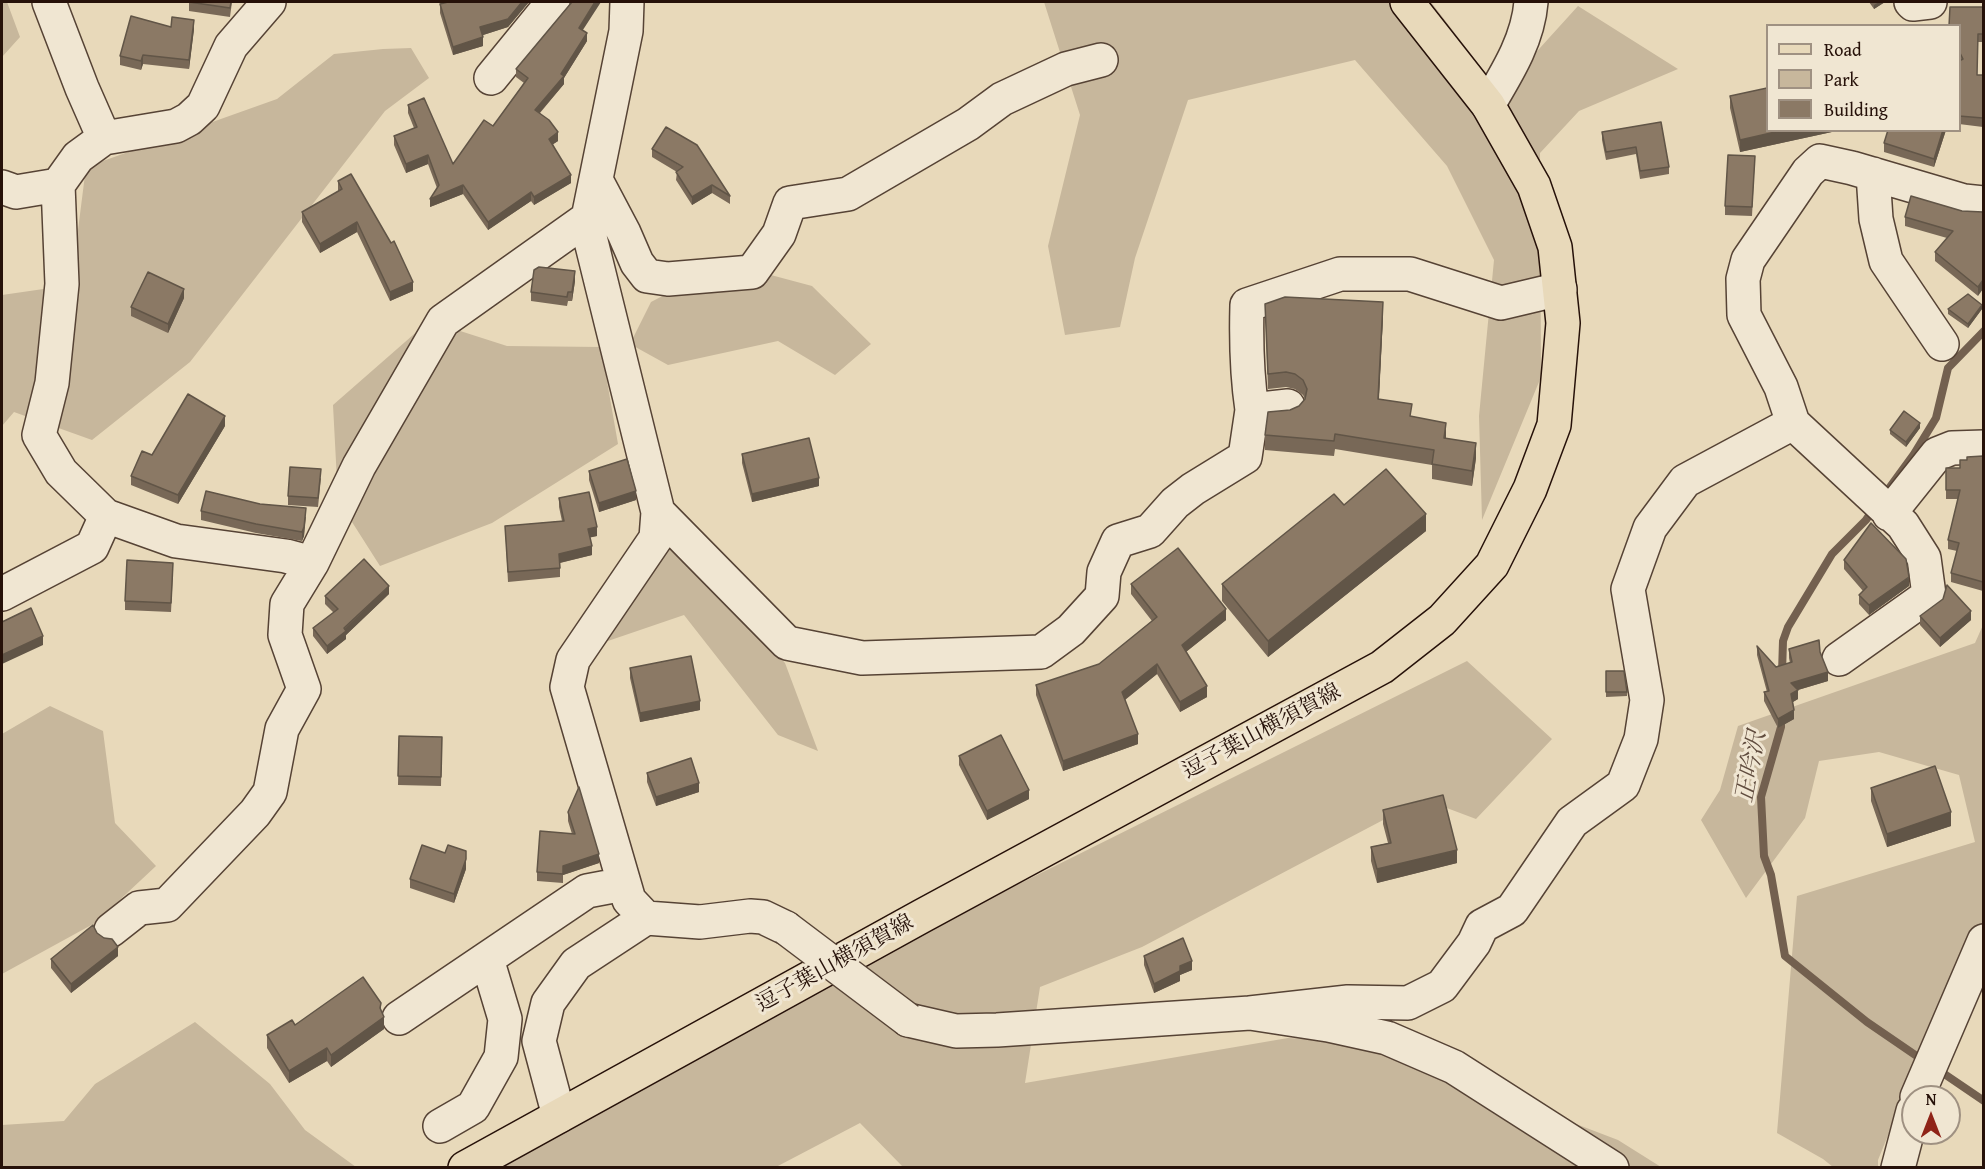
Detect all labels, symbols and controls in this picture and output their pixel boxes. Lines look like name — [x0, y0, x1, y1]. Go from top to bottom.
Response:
legend — [1766, 24, 1961, 132]
text: Road — [1824, 36, 1862, 63]
text: Park — [1824, 66, 1859, 93]
text: Building — [1824, 96, 1888, 123]
street label: 逗子葉山横須賀線 — [1178, 679, 1346, 785]
water label: 正吟沢 — [1731, 729, 1773, 805]
street label: 逗子葉山横須賀線 — [752, 910, 918, 1018]
north arrow — [1901, 1085, 1961, 1145]
text: N — [1926, 1087, 1936, 1111]

